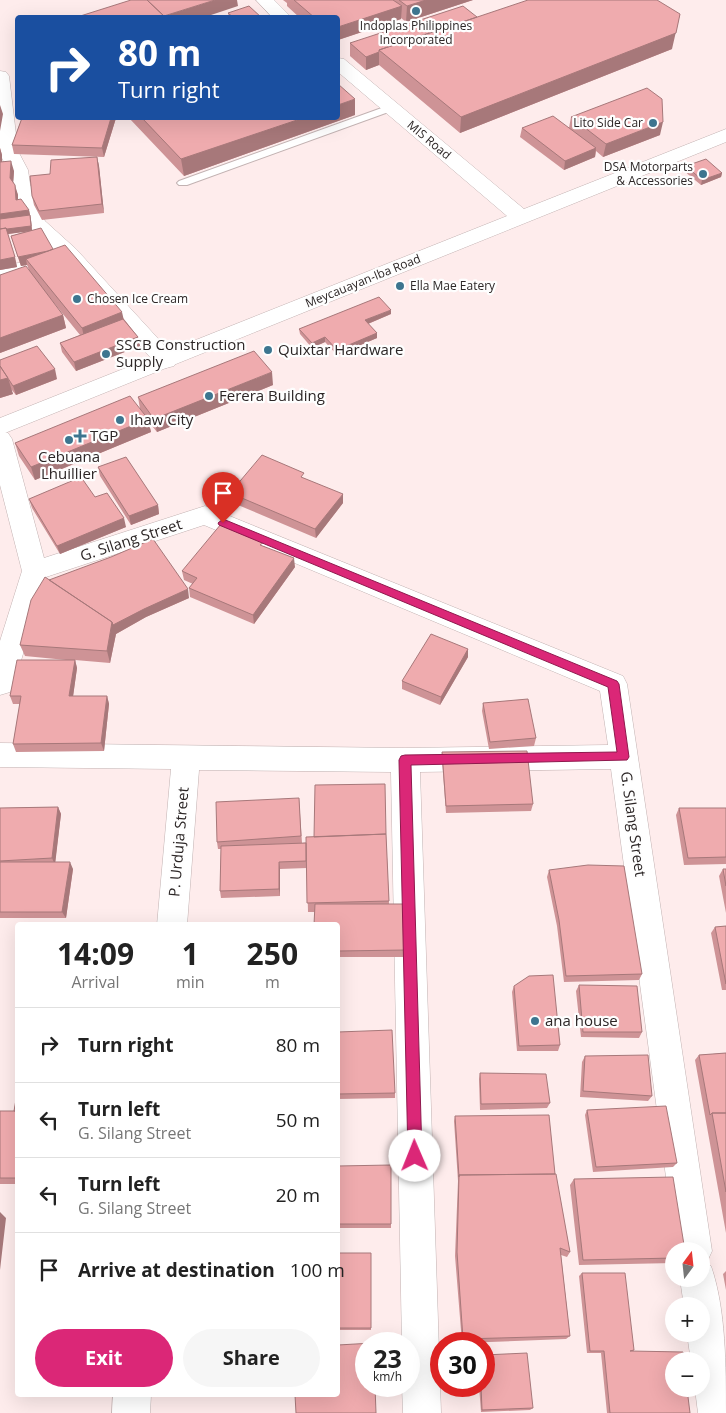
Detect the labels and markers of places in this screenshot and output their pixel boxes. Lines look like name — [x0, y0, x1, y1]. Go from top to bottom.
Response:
marker: Indoplas Philippines Incorporated — [410, 5, 422, 17]
place label: Indoplas Philippines Incorporated — [360, 17, 472, 48]
place label: Lito Side Car — [573, 114, 643, 131]
marker: Lito Side Car — [647, 117, 659, 129]
place label: DSA Motorparts & Accessories — [604, 158, 693, 189]
marker: DSA Motorparts & Accessories — [697, 168, 709, 180]
place label: Ella Mae Eatery — [410, 277, 496, 294]
marker: Ella Mae Eatery — [394, 280, 406, 292]
place label: Chosen Ice Cream — [87, 290, 188, 307]
marker: Chosen Ice Cream — [71, 293, 83, 305]
place label: SSCB Construction Supply — [116, 334, 246, 371]
place label: Quixtar Hardware — [278, 339, 403, 359]
marker: Quixtar Hardware — [262, 344, 274, 356]
marker: SSCB Construction Supply — [100, 348, 112, 360]
place label: Ferera Building — [219, 385, 325, 405]
marker: Ferera Building — [203, 390, 215, 402]
place label: Ihaw City — [130, 409, 194, 429]
marker: Ihaw City — [114, 414, 126, 426]
place label: TGP — [90, 425, 118, 445]
marker: TGP — [74, 430, 86, 442]
marker: Cebuana Lhuillier — [63, 434, 75, 446]
place label: Cebuana Lhuillier — [38, 446, 100, 483]
pin — [202, 472, 244, 523]
place label: ana house — [545, 1010, 618, 1030]
marker: ana house — [529, 1015, 541, 1027]

